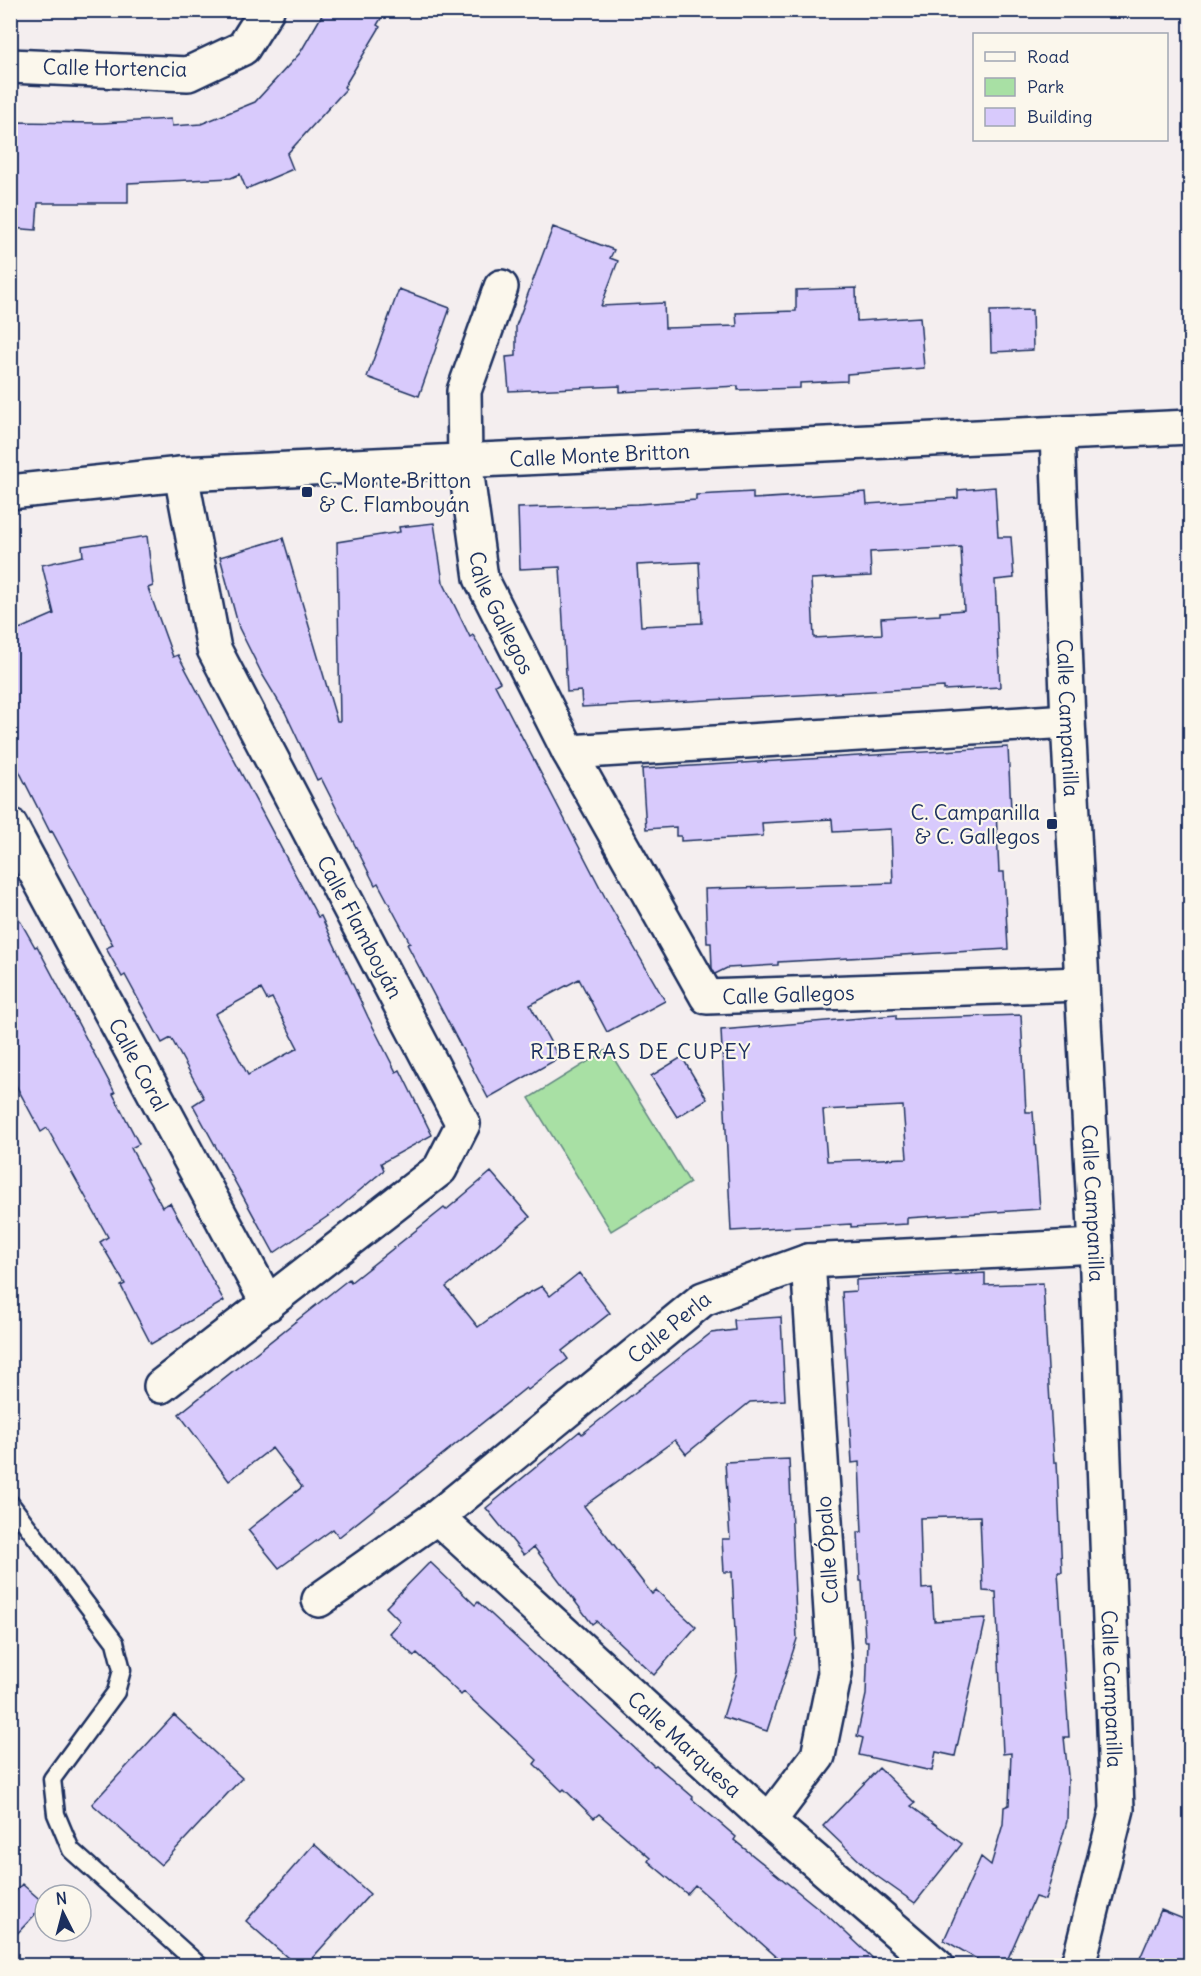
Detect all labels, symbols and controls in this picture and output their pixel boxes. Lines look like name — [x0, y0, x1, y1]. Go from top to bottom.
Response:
legend — [973, 33, 1168, 141]
text: Road — [1027, 45, 1070, 68]
street label: Calle Hortencia — [43, 53, 187, 83]
text: Park — [1027, 75, 1064, 98]
text: Building — [1027, 105, 1092, 128]
street label: Calle Monte Britton — [509, 437, 690, 472]
place label: C. Monte Britton & C. Flamboyán — [319, 467, 471, 518]
marker: C. Monte Britton & C. Flamboyán — [300, 485, 314, 499]
street label: Calle Gallegos — [464, 550, 541, 678]
street label: Calle Campanilla — [1051, 638, 1086, 797]
place label: C. Campanilla & C. Gallegos — [911, 799, 1040, 850]
marker: C. Campanilla & C. Gallegos — [1045, 817, 1059, 831]
street label: Calle Flamboyán — [311, 851, 409, 1003]
street label: Calle Gallegos — [722, 978, 855, 1010]
street label: Calle Coral — [103, 1013, 175, 1116]
district label: RIBERAS DE CUPEY — [530, 1037, 752, 1065]
street label: Calle Campanilla — [1076, 1124, 1111, 1282]
street label: Calle Perla — [622, 1285, 716, 1369]
street label: Calle Ópalo — [810, 1495, 844, 1605]
street label: Calle Campanilla — [1096, 1609, 1129, 1768]
street label: Calle Marquesa — [622, 1685, 748, 1803]
north arrow — [33, 1883, 93, 1943]
text: N — [55, 1888, 68, 1909]

